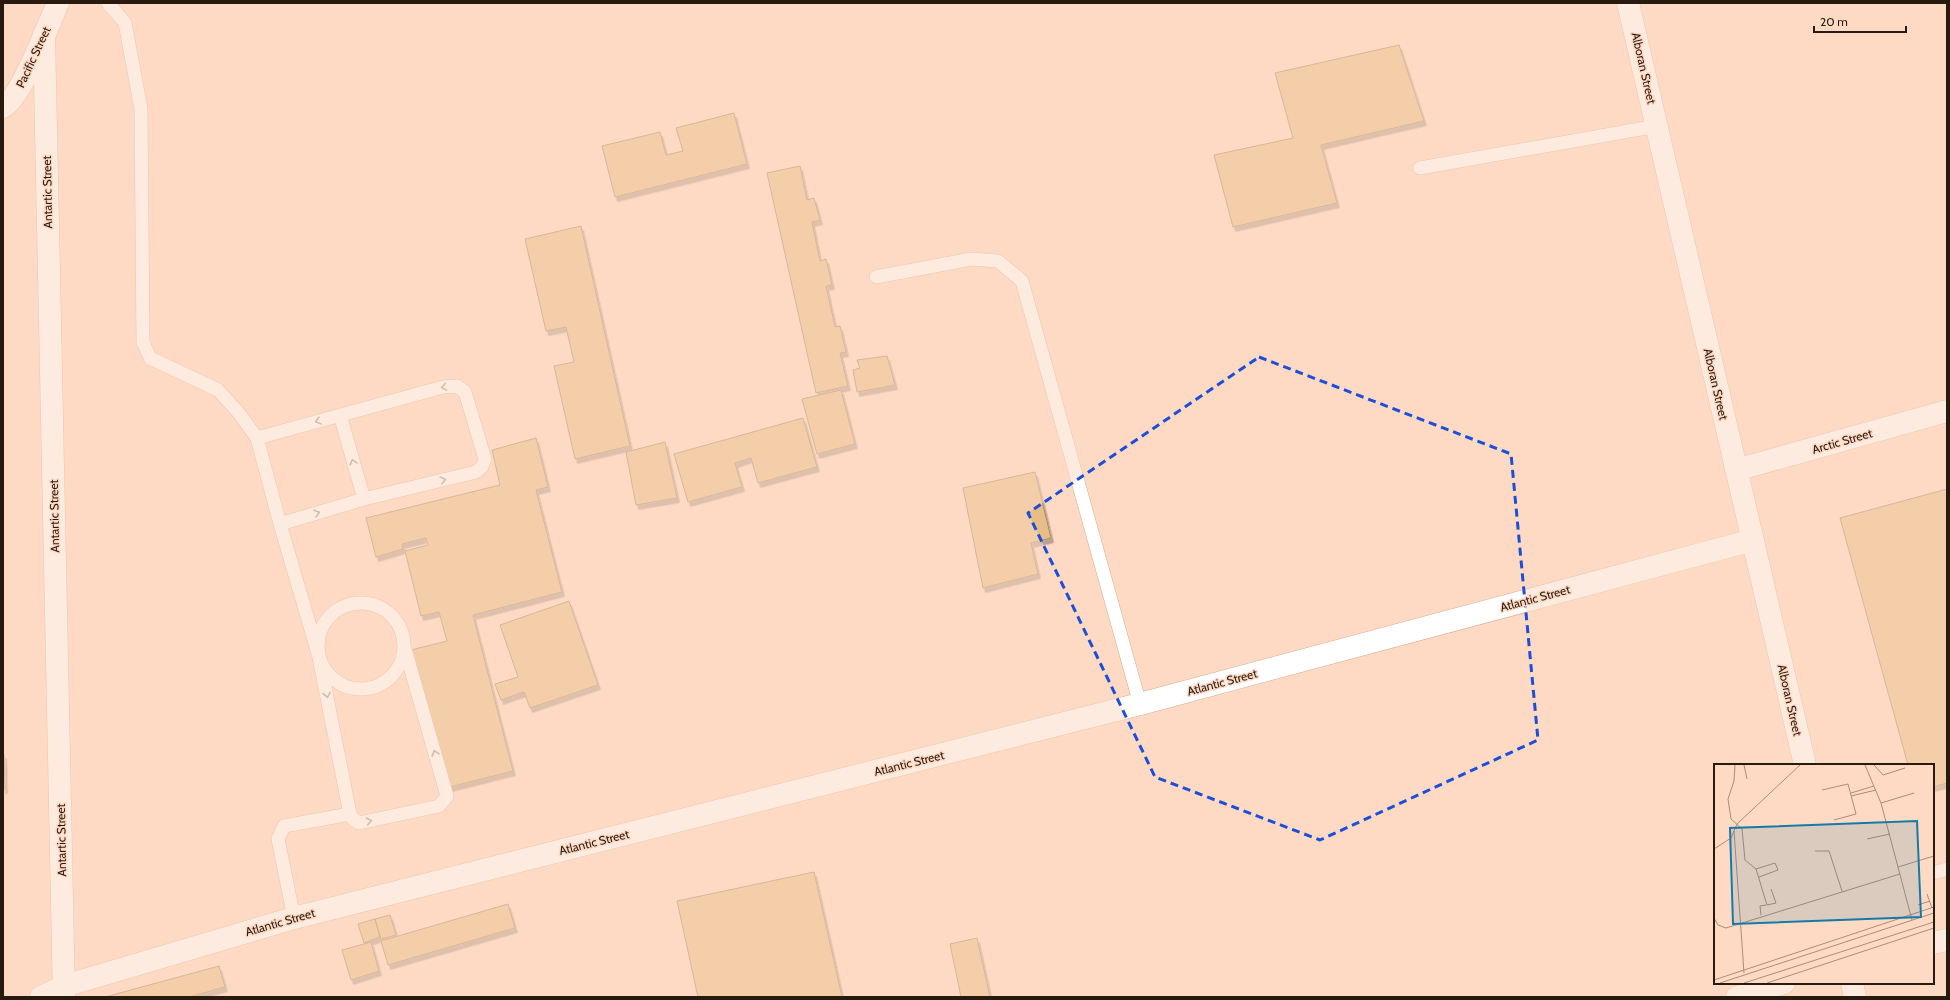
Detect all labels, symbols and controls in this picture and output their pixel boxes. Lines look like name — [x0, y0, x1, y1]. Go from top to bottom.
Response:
scale bar — [1814, 8, 1906, 34]
text: 20 m — [1820, 14, 1848, 29]
street label: Pacific Street — [12, 24, 54, 90]
street label: Alboran Street — [1628, 31, 1660, 105]
street label: Antartic Street — [39, 155, 55, 229]
street label: Alboran Street — [1700, 347, 1732, 421]
one-way arrow — [441, 382, 447, 391]
one-way arrow — [315, 416, 322, 425]
street label: Arctic Street — [1810, 425, 1874, 457]
one-way arrow — [349, 459, 358, 466]
one-way arrow — [439, 476, 446, 485]
street label: Antartic Street — [46, 479, 62, 553]
one-way arrow — [313, 509, 320, 518]
street label: Atlantic Street — [1498, 581, 1572, 615]
street label: Alboran Street — [1774, 663, 1806, 737]
street label: Atlantic Street — [1185, 665, 1259, 699]
one-way arrow — [322, 692, 330, 698]
street label: Atlantic Street — [872, 747, 946, 779]
one-way arrow — [431, 749, 439, 756]
inset map — [1714, 764, 1934, 984]
street label: Antartic Street — [53, 803, 69, 877]
one-way arrow — [366, 817, 372, 825]
street label: Atlantic Street — [557, 826, 631, 858]
street label: Atlantic Street — [243, 905, 317, 939]

